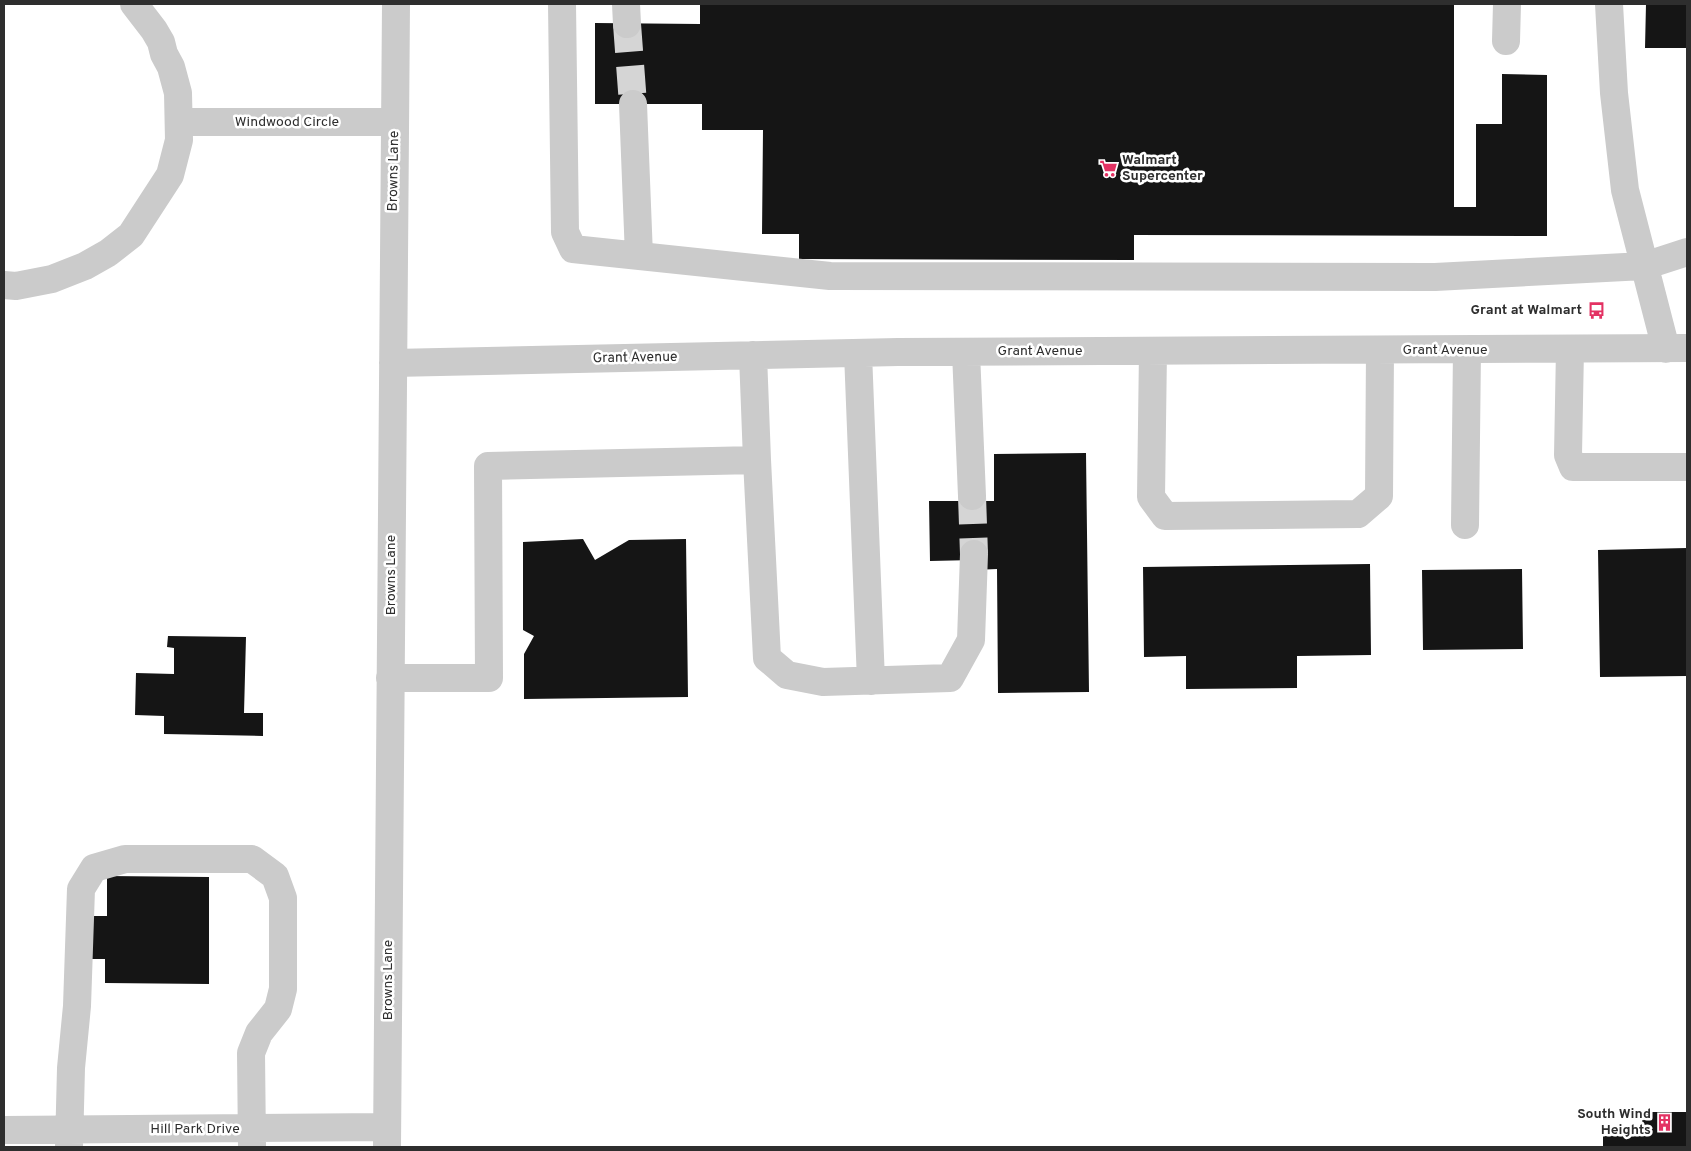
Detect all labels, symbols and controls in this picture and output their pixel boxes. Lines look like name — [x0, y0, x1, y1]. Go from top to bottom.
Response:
street label: Windwood Circle — [235, 114, 339, 131]
street label: Browns Lane — [385, 130, 403, 212]
place label: Walmart Supercenter — [1122, 152, 1203, 185]
supermarket icon: Walmart Supercenter — [1098, 158, 1118, 178]
bus stop icon: Grant at Walmart — [1586, 300, 1606, 320]
place label: Grant at Walmart — [1471, 302, 1582, 319]
street label: Grant Avenue — [1403, 342, 1487, 359]
street label: Grant Avenue — [998, 343, 1082, 360]
street label: Grant Avenue — [592, 349, 678, 367]
street label: Browns Lane — [383, 535, 400, 615]
street label: Browns Lane — [380, 940, 397, 1020]
place label: South Wind Heights — [1577, 1106, 1651, 1139]
building icon: South Wind Heights — [1655, 1112, 1675, 1132]
street label: Hill Park Drive — [150, 1121, 240, 1138]

